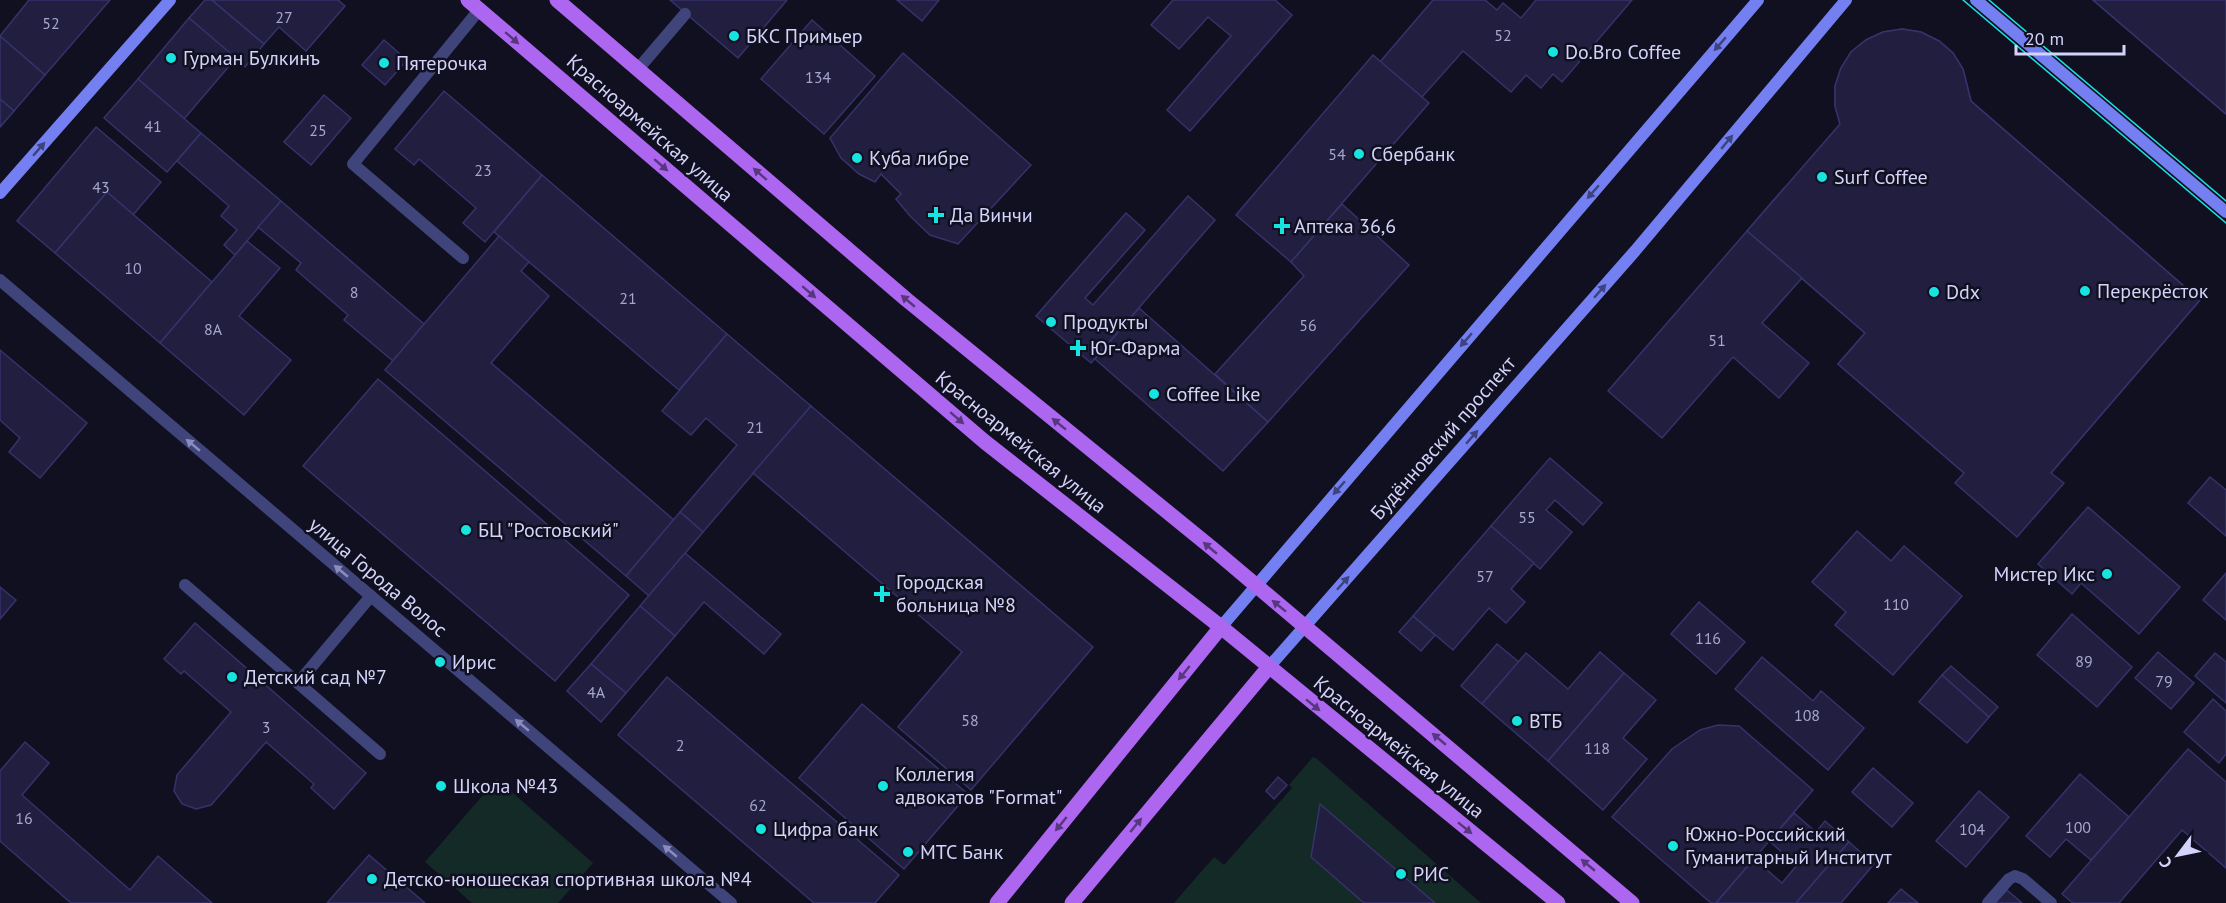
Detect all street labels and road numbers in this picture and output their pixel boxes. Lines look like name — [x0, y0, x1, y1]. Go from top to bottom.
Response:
street label: Красноармейская улица — [561, 48, 739, 208]
street label: Будённовский проспект — [1365, 351, 1521, 525]
street label: Красноармейская улица — [930, 365, 1112, 519]
street label: улица Города Волос — [303, 511, 453, 643]
street label: Красноармейская улица — [1308, 670, 1490, 824]

